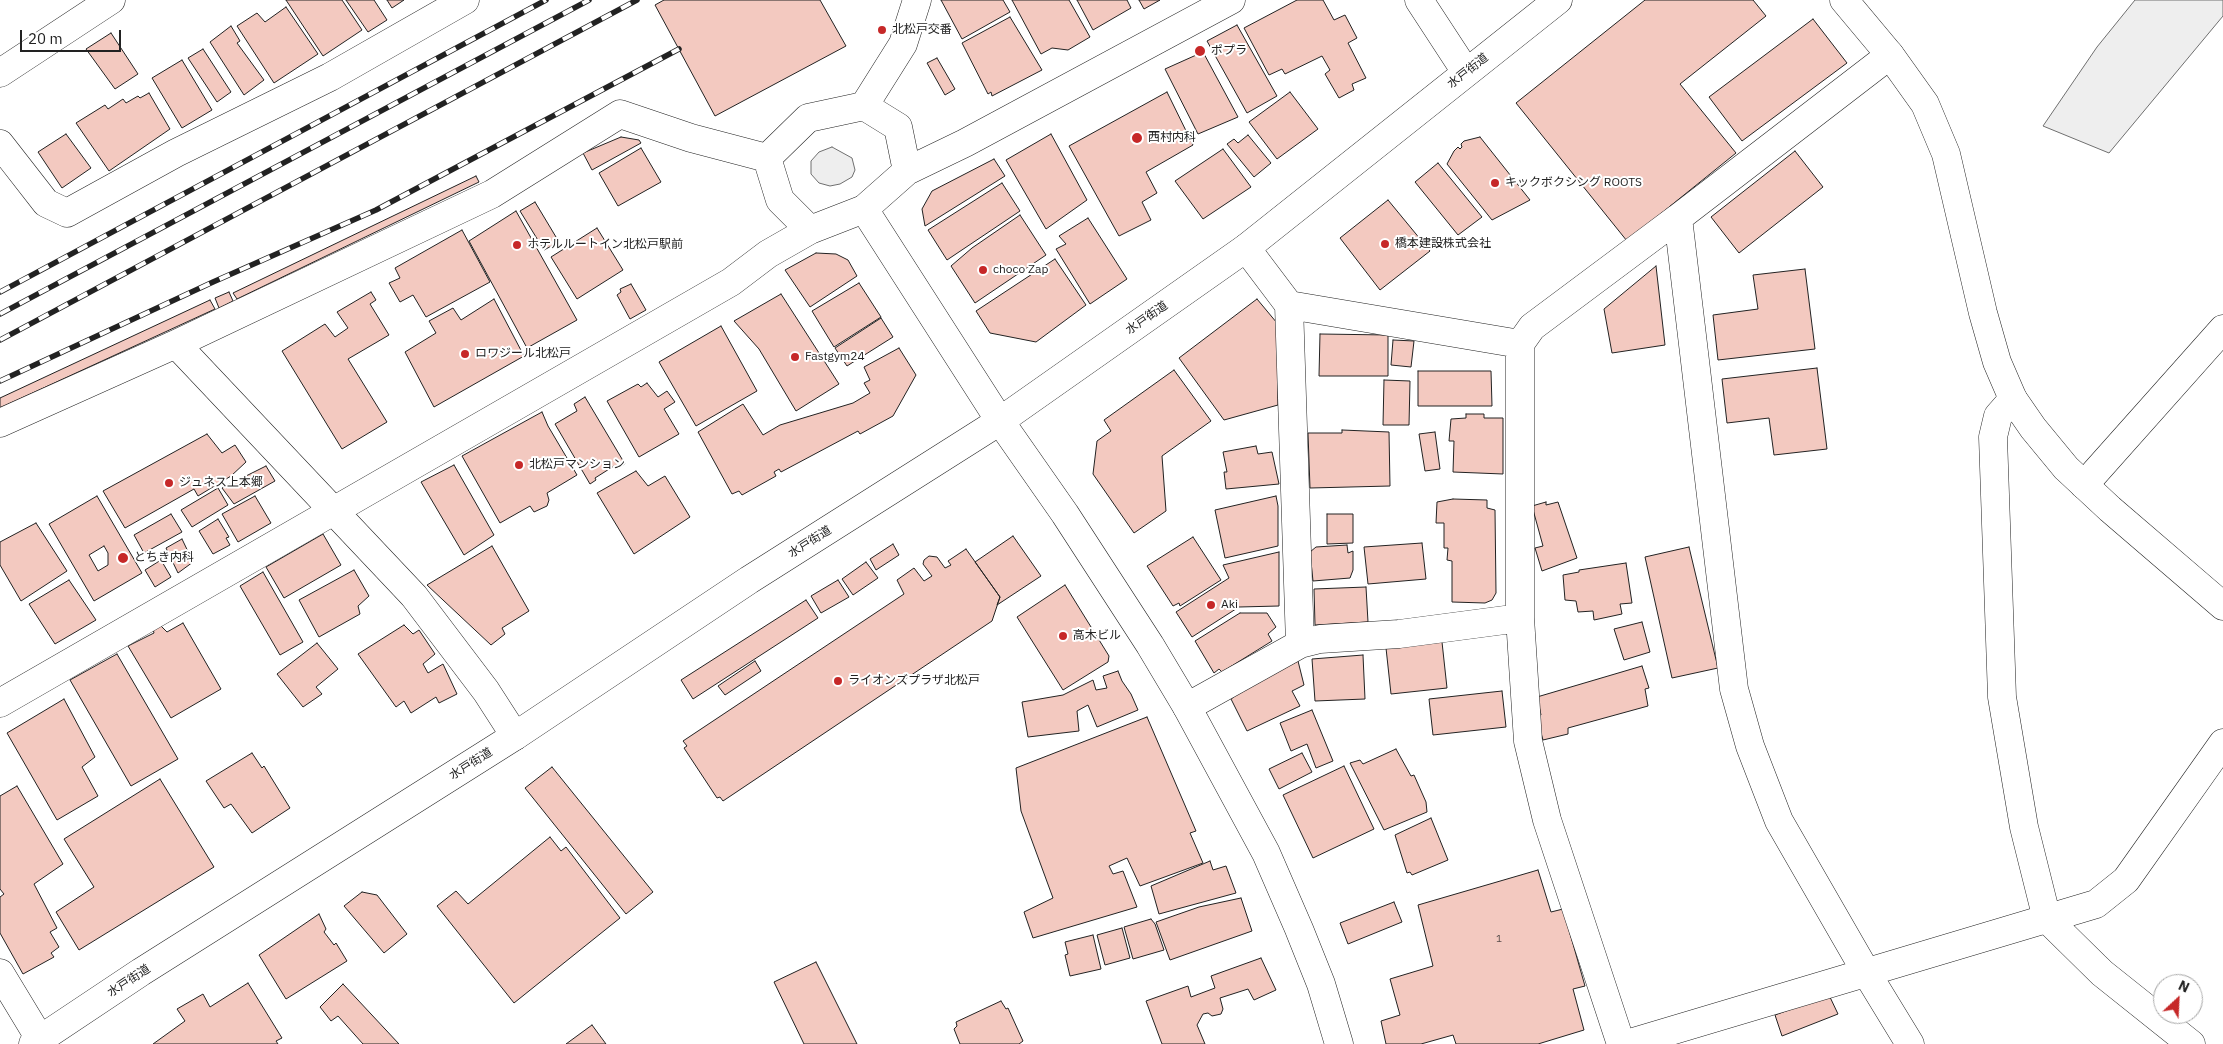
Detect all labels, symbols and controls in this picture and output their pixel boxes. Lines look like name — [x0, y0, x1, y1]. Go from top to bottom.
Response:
scale bar — [22, 20, 124, 52]
place label: 北松戸交番 — [892, 23, 952, 37]
marker: 北松戸交番 — [876, 24, 888, 36]
text: 20 m — [28, 29, 63, 48]
marker: ポプラ — [1193, 44, 1207, 58]
place label: ポプラ — [1211, 44, 1247, 58]
street label: 水戸街道 — [1445, 51, 1491, 91]
marker: 西村内科 — [1130, 131, 1144, 145]
place label: 西村内科 — [1148, 131, 1196, 145]
place label: キックボクシング ROOTS — [1505, 176, 1642, 190]
marker: キックボクシング ROOTS — [1489, 177, 1501, 189]
place label: 橋本建設株式会社 — [1395, 237, 1491, 251]
place label: ホテルルートイン北松戸駅前 — [527, 238, 683, 252]
marker: 橋本建設株式会社 — [1379, 238, 1391, 250]
marker: ホテルルートイン北松戸駅前 — [511, 239, 523, 251]
place label: choco Zap — [993, 263, 1048, 277]
marker: choco Zap — [977, 264, 989, 276]
street label: 水戸街道 — [1123, 298, 1171, 338]
place label: ロワジール北松戸 — [475, 347, 571, 361]
marker: ロワジール北松戸 — [459, 348, 471, 360]
place label: Fastgym24 — [805, 350, 865, 364]
marker: Fastgym24 — [789, 351, 801, 363]
place label: 北松戸マンション — [529, 458, 625, 472]
marker: 北松戸マンション — [513, 459, 525, 471]
place label: ジュネス上本郷 — [179, 476, 263, 490]
marker: ジュネス上本郷 — [163, 477, 175, 489]
street label: 水戸街道 — [786, 523, 834, 561]
marker: とちき内科 — [116, 551, 130, 565]
place label: とちき内科 — [134, 551, 194, 565]
place label: Aki — [1221, 598, 1238, 612]
marker: Aki — [1205, 599, 1217, 611]
place label: 高木ビル — [1073, 629, 1121, 643]
marker: 高木ビル — [1057, 630, 1069, 642]
place label: ライオンズプラザ北松戸 — [848, 674, 980, 688]
marker: ライオンズプラザ北松戸 — [832, 675, 844, 687]
street label: 水戸街道 — [447, 745, 495, 783]
house number: 1 — [1496, 933, 1502, 945]
street label: 水戸街道 — [105, 962, 153, 1000]
north arrow — [2153, 974, 2203, 1024]
text: N — [2176, 976, 2192, 997]

